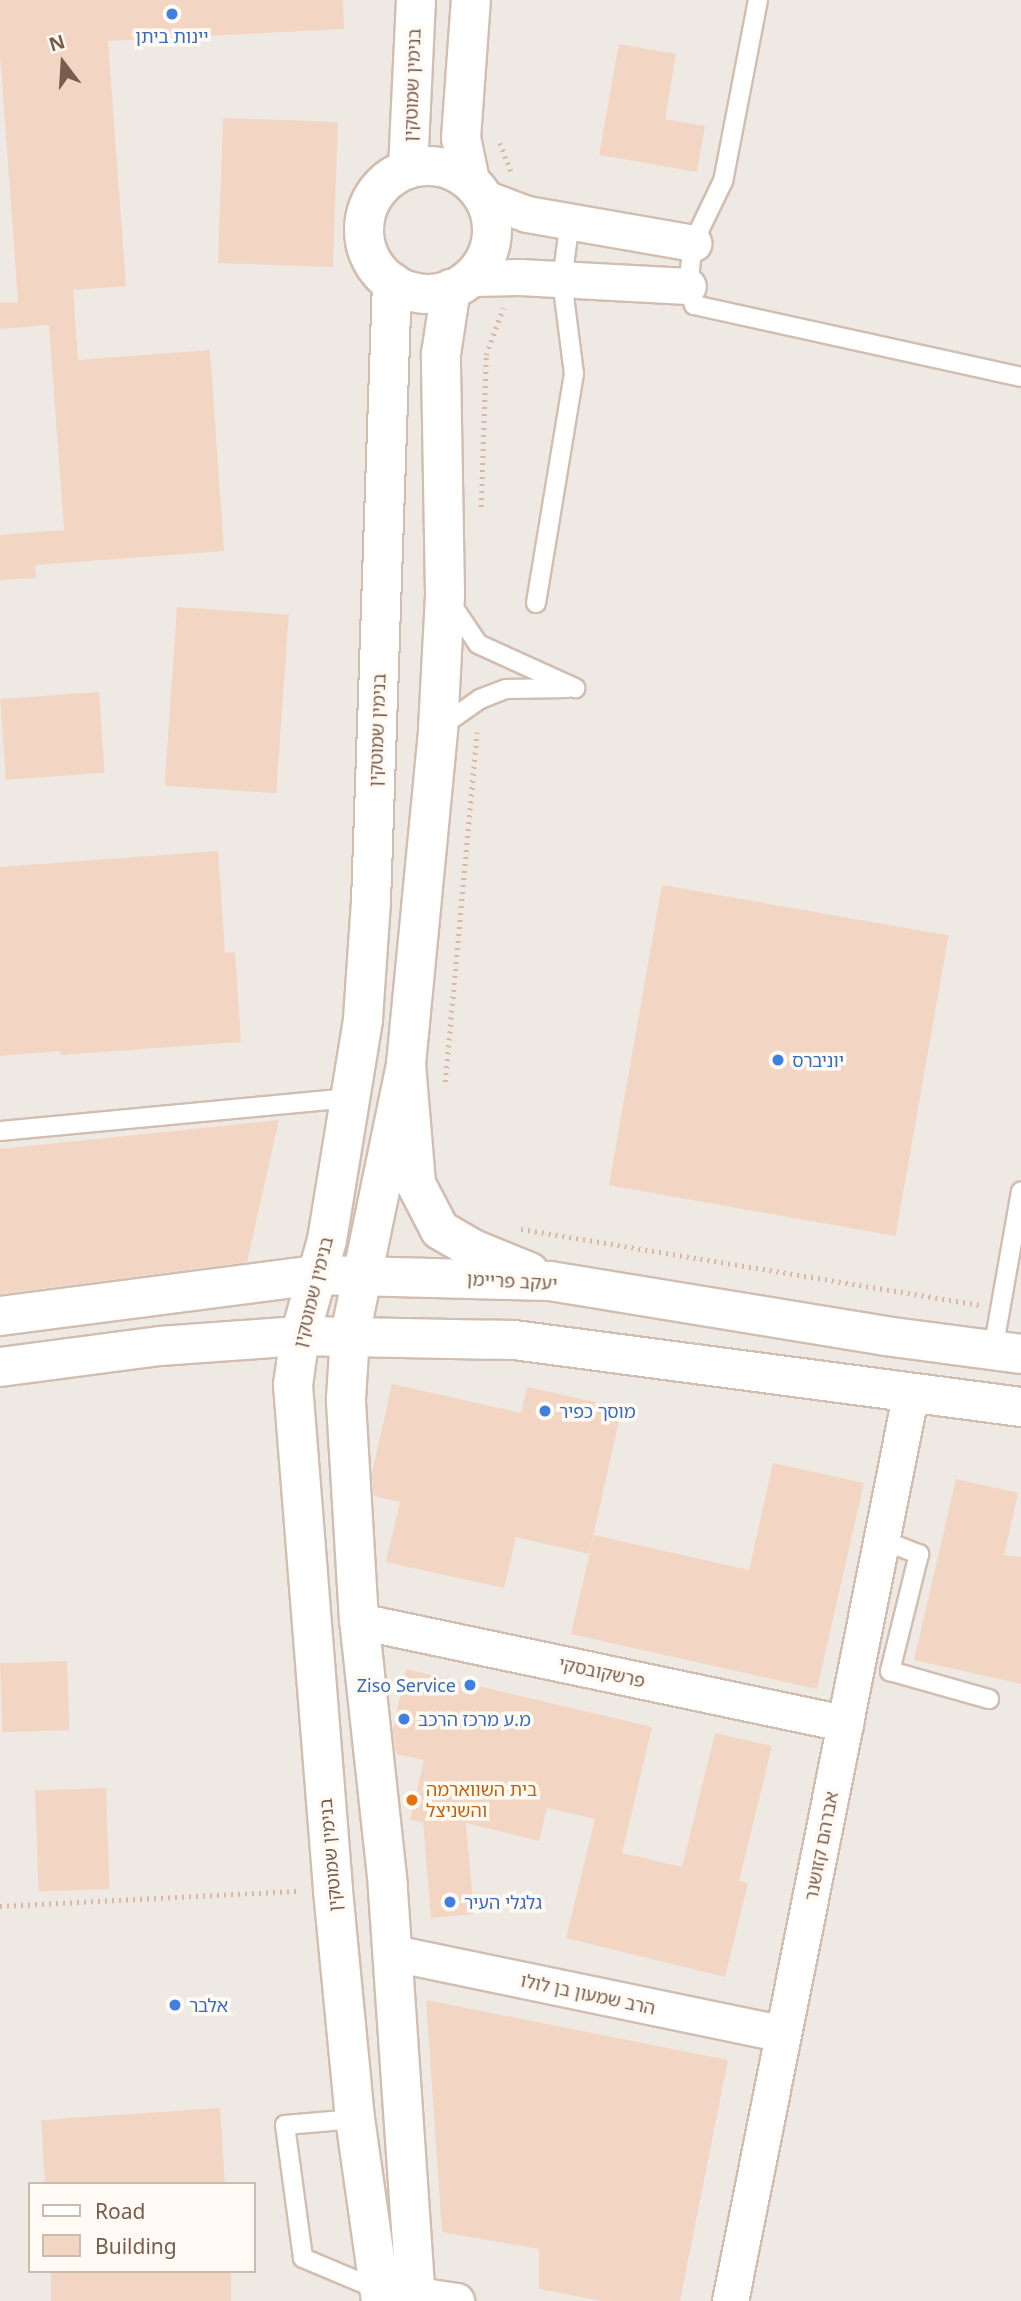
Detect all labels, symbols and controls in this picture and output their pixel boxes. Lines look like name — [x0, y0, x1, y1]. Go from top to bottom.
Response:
marker: יינות ביתן — [164, 6, 180, 22]
place label: יינות ביתן — [135, 25, 209, 47]
north arrow — [28, 28, 98, 98]
text: N — [46, 28, 68, 58]
street label: בנימין שמוטקין — [399, 28, 425, 142]
street label: בנימין שמוטקין — [364, 673, 390, 787]
place label: יוניברס — [792, 1049, 844, 1071]
marker: יוניברס — [770, 1052, 786, 1068]
street label: בנימין שמוטקין — [289, 1234, 337, 1350]
street label: יעקב פריימן — [466, 1268, 558, 1294]
place label: מוסך כפיר — [559, 1400, 636, 1422]
marker: מוסך כפיר — [537, 1403, 553, 1419]
street label: פרשקובסקי — [557, 1652, 647, 1692]
place label: Ziso Service — [357, 1674, 456, 1696]
marker: Ziso Service — [462, 1677, 478, 1693]
place label: מ.ע מרכז הרכב — [418, 1708, 531, 1730]
marker: מ.ע מרכז הרכב — [396, 1711, 412, 1727]
place label: בית השווארמה והשניצל — [426, 1779, 537, 1822]
street label: אברהם קזושנר — [800, 1789, 842, 1903]
marker: בית השווארמה והשניצל — [404, 1792, 420, 1808]
street label: בנימין שמוטקין — [314, 1797, 346, 1913]
place label: גלגלי העיר — [464, 1891, 542, 1913]
marker: גלגלי העיר — [442, 1894, 458, 1910]
street label: הרב שמעון בן לולו — [519, 1969, 657, 2019]
place label: אלבר — [189, 1994, 228, 2016]
marker: אלבר — [167, 1997, 183, 2013]
legend — [28, 2182, 256, 2273]
text: Road — [95, 2197, 145, 2225]
text: Building — [95, 2232, 177, 2260]

